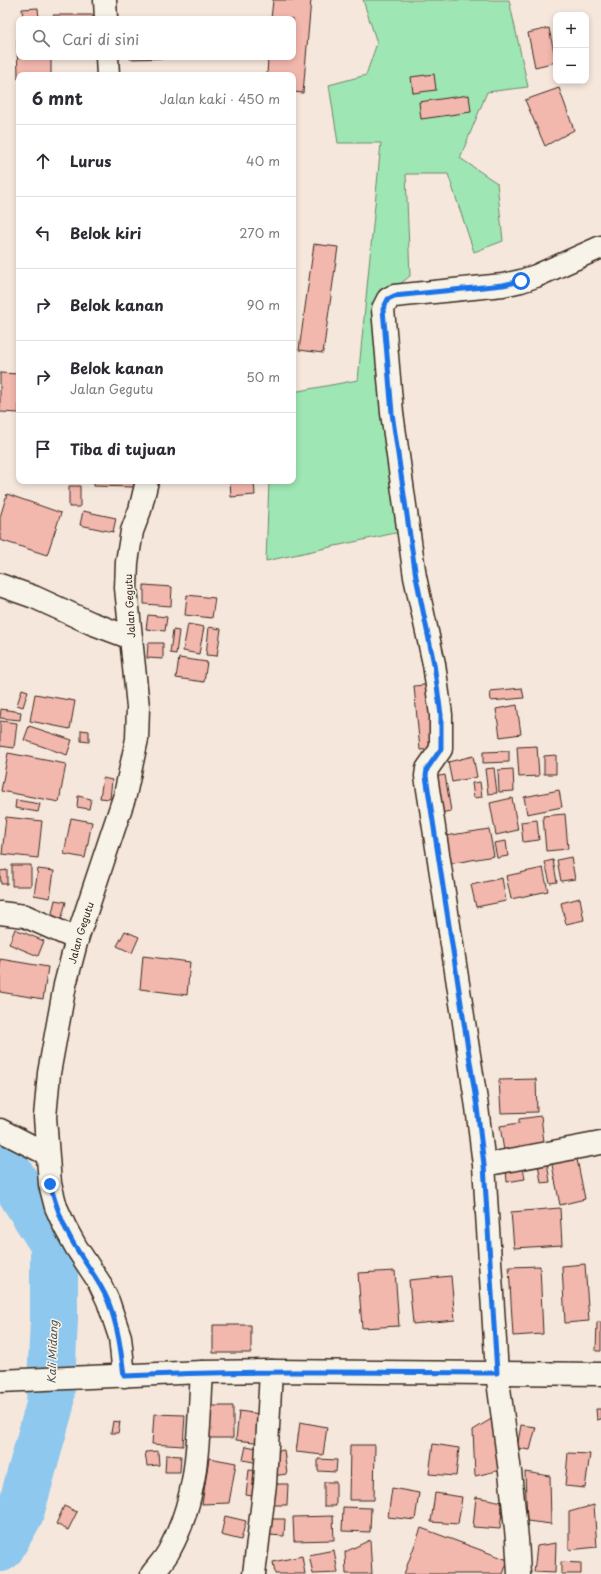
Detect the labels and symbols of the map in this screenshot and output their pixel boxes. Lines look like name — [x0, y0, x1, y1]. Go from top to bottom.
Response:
route start — [512, 272, 530, 290]
street label: Jalan Gegutu — [120, 574, 138, 638]
street label: Jalan Gegutu — [63, 899, 97, 965]
route end — [41, 1175, 59, 1193]
water label: Kali Midang — [42, 1319, 62, 1384]

